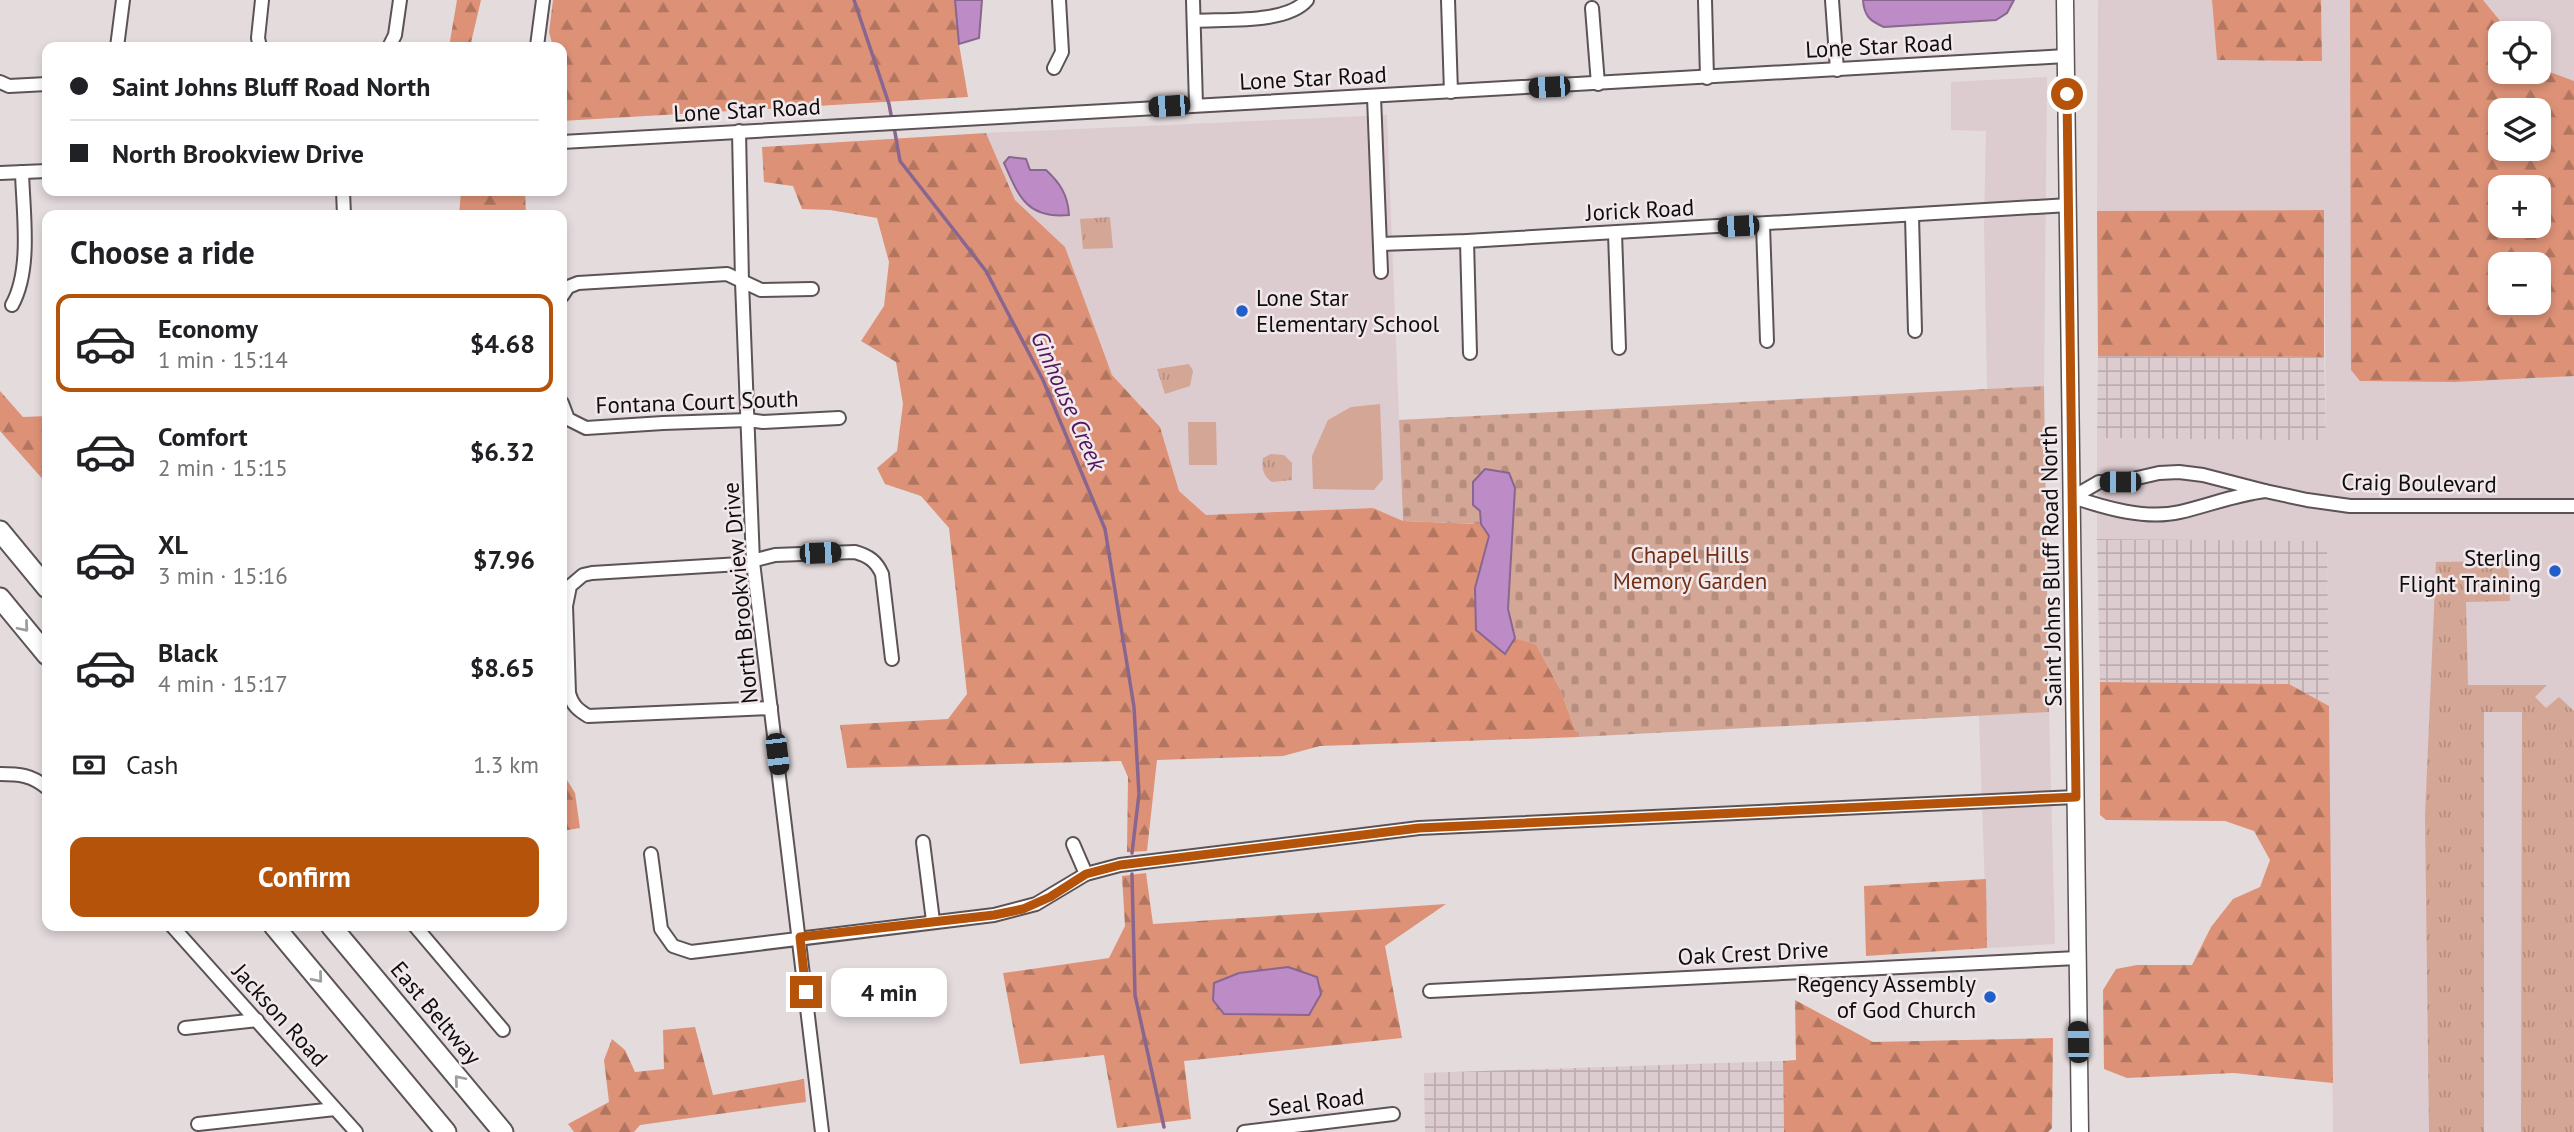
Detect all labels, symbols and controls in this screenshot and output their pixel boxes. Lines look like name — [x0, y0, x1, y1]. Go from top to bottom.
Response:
map controls — [2488, 21, 2551, 315]
button: locate — [2488, 21, 2551, 84]
street label: Lone Star Road — [1805, 27, 1953, 64]
street label: Lone Star Road — [1239, 59, 1387, 96]
text: Saint Johns Bluff Road North — [112, 70, 430, 103]
car — [1528, 75, 1571, 99]
route start — [2051, 78, 2083, 110]
street label: Lone Star Road — [673, 91, 821, 128]
car — [1148, 94, 1191, 118]
button: layers — [2488, 98, 2551, 161]
text: North Brookview Drive — [112, 137, 364, 170]
button: + — [2488, 175, 2551, 238]
street label: Jorick Road — [1584, 192, 1695, 227]
car — [1717, 214, 1760, 238]
text: Choose a ride — [70, 231, 255, 273]
button: − — [2488, 252, 2551, 315]
place label: Lone Star Elementary School — [1256, 283, 1440, 338]
marker: Lone Star Elementary School — [1234, 303, 1250, 319]
icon: car — [74, 312, 137, 375]
text: Economy — [158, 312, 258, 345]
water label: Ginhouse Creek — [1024, 326, 1114, 477]
text: $4.68 — [470, 327, 535, 360]
text: 1 min · 15:14 — [158, 345, 288, 374]
street label: Fontana Court South — [595, 383, 799, 420]
icon: car — [74, 420, 137, 483]
text: Comfort — [158, 420, 248, 453]
street label: Saint Johns Bluff Road North — [2034, 425, 2067, 707]
text: $6.32 — [470, 435, 535, 468]
text: 2 min · 15:15 — [158, 453, 288, 482]
street label: Craig Boulevard — [2341, 467, 2497, 498]
car — [2100, 472, 2142, 493]
street label: North Brookview Drive — [715, 481, 764, 705]
icon: car — [74, 528, 137, 591]
text: XL — [158, 528, 188, 561]
park label: Chapel Hills Memory Garden — [1613, 540, 1767, 595]
car — [799, 542, 842, 564]
text: $7.96 — [473, 543, 535, 576]
place label: Sterling Flight Training — [2399, 543, 2541, 598]
text: 3 min · 15:16 — [158, 561, 288, 590]
marker: Sterling Flight Training — [2547, 563, 2563, 579]
one-way arrow — [15, 619, 28, 631]
icon: car — [74, 636, 137, 699]
text: Black — [158, 636, 218, 669]
text: $8.65 — [470, 651, 535, 684]
text: 4 min · 15:17 — [158, 669, 288, 698]
car — [765, 732, 790, 776]
icon: cash — [70, 746, 108, 784]
text: Cash — [126, 748, 178, 781]
text: 1.3 km — [473, 750, 539, 779]
button: Confirm — [70, 837, 539, 917]
street label: Oak Crest Drive — [1677, 934, 1829, 971]
street label: East Beltway — [385, 955, 488, 1070]
street label: Jackson Road — [226, 956, 334, 1072]
callout: 4 min — [830, 968, 946, 1016]
place label: Regency Assembly of God Church — [1797, 969, 1976, 1024]
one-way arrow — [310, 970, 322, 983]
route end — [790, 976, 822, 1008]
text: 4 min — [861, 978, 917, 1007]
marker: Regency Assembly of God Church — [1982, 989, 1998, 1005]
car — [2068, 1021, 2089, 1063]
one-way arrow — [455, 1075, 468, 1087]
street label: Seal Road — [1266, 1081, 1366, 1122]

